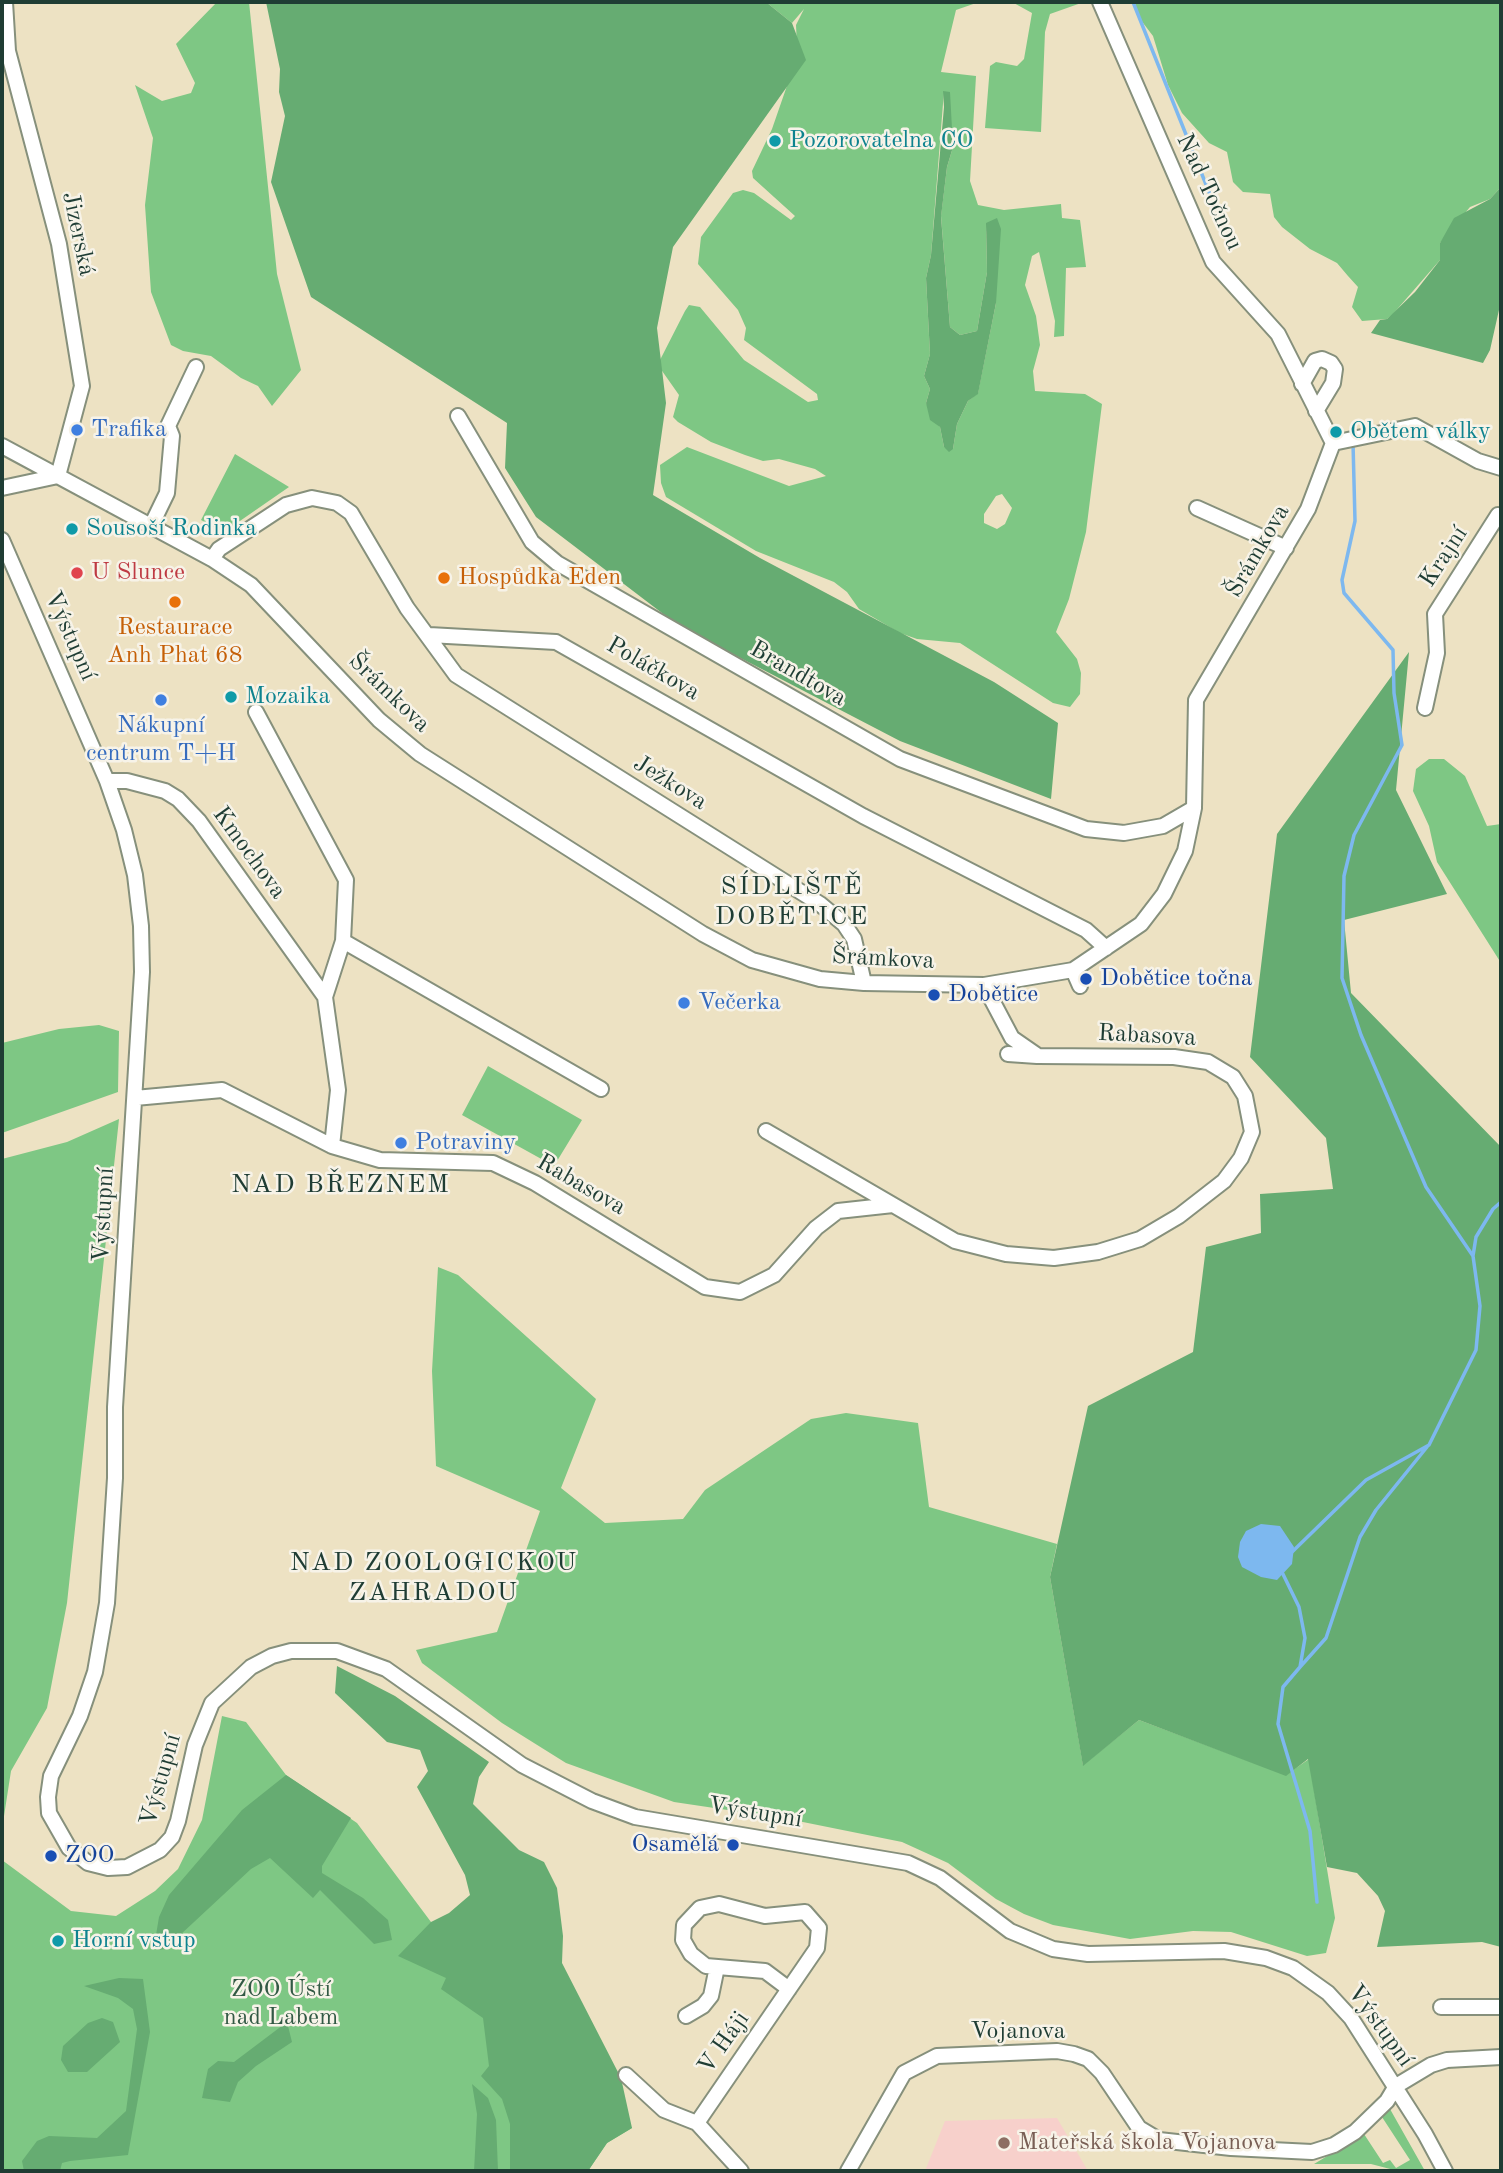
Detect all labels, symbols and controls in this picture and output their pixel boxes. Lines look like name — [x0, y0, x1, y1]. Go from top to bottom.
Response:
place label: Pozorovatelna CO — [789, 127, 973, 155]
street label: Nad Točnou — [1170, 129, 1248, 255]
marker: Pozorovatelna CO — [767, 133, 783, 149]
street label: Jizerská — [55, 189, 101, 279]
place label: Trafika — [91, 416, 167, 444]
place label: Obětem války — [1350, 418, 1491, 446]
marker: Trafika — [69, 422, 85, 438]
marker: Obětem války — [1328, 424, 1344, 440]
street label: Šrámkova — [1220, 499, 1296, 603]
place label: Sousoší Rodinka — [86, 515, 257, 543]
marker: Sousoší Rodinka — [64, 521, 80, 537]
street label: Krajní — [1414, 521, 1474, 593]
place label: U Slunce — [91, 559, 185, 587]
place label: Hospůdka Eden — [458, 564, 621, 592]
marker: U Slunce — [69, 565, 85, 581]
marker: Hospůdka Eden — [436, 570, 452, 586]
street label: Výstupní — [38, 587, 102, 685]
marker: Restaurace Anh Phat 68 — [167, 594, 183, 610]
place label: Restaurace Anh Phat 68 — [107, 614, 243, 670]
street label: Poláčkova — [601, 631, 705, 707]
street label: Brandtova — [745, 635, 851, 713]
street label: Šrámkova — [342, 647, 436, 739]
place label: Mozaika — [245, 683, 330, 711]
marker: Mozaika — [223, 689, 239, 705]
marker: Nákupní centrum T+H — [153, 692, 169, 708]
place label: Nákupní centrum T+H — [86, 712, 236, 768]
street label: Ježkova — [628, 749, 712, 817]
street label: Kmochova — [206, 801, 292, 905]
district label: SÍDLIŠTĚ DOBĚTICE — [716, 871, 868, 932]
street label: Šrámkova — [831, 942, 935, 976]
place label: Dobětice točna — [1100, 965, 1253, 993]
marker: Dobětice točna — [1078, 971, 1094, 987]
place label: Dobětice — [948, 981, 1038, 1009]
marker: Dobětice — [926, 987, 942, 1003]
place label: Večerka — [698, 989, 781, 1017]
marker: Večerka — [676, 995, 692, 1011]
street label: Rabasova — [1097, 1019, 1197, 1053]
place label: Potraviny — [415, 1129, 516, 1157]
marker: Potraviny — [393, 1135, 409, 1151]
street label: Rabasova — [531, 1148, 631, 1222]
street label: Výstupní — [87, 1167, 121, 1263]
district label: NAD BŘEZNEM — [232, 1169, 450, 1201]
district label: NAD ZOOLOGICKOU ZAHRADOU — [292, 1547, 576, 1608]
street label: Výstupní — [134, 1730, 188, 1830]
street label: Výstupní — [706, 1791, 804, 1835]
place label: Osamělá — [631, 1831, 719, 1859]
marker: Osamělá — [725, 1837, 741, 1853]
place label: ZOO — [65, 1842, 114, 1870]
marker: ZOO — [43, 1848, 59, 1864]
place label: Horní vstup — [72, 1927, 196, 1955]
marker: Horní vstup — [50, 1933, 66, 1949]
park label: ZOO Ústí nad Labem — [224, 1976, 338, 2032]
street label: Výstupní — [1341, 1979, 1419, 2073]
street label: V Háji — [692, 2006, 756, 2080]
street label: Vojanova — [970, 2018, 1066, 2046]
place label: Mateřská škola Vojanova — [1018, 2129, 1276, 2157]
marker: Mateřská škola Vojanova — [996, 2135, 1012, 2151]

